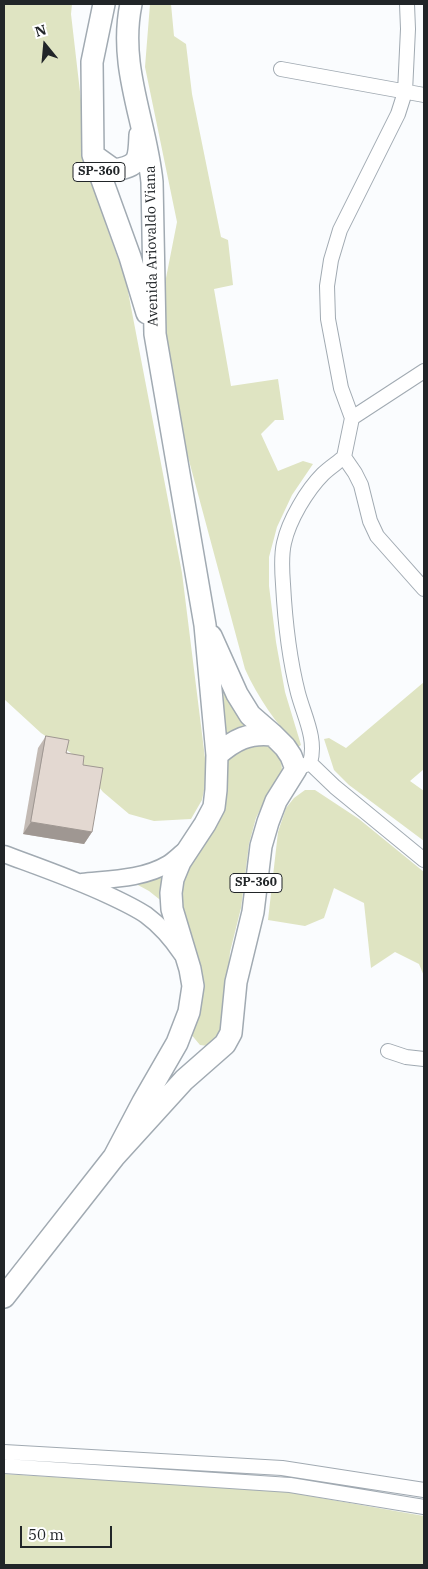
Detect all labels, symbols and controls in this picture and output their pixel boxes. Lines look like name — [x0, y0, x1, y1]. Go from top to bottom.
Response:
north arrow — [20, 20, 70, 70]
text: N — [33, 20, 49, 41]
road number: SP-360 — [73, 162, 125, 182]
street label: Avenida Ariovaldo Viana — [142, 165, 162, 327]
road number: SP-360 — [230, 874, 282, 892]
scale bar — [22, 1516, 115, 1548]
text: 50 m — [28, 1525, 64, 1544]

